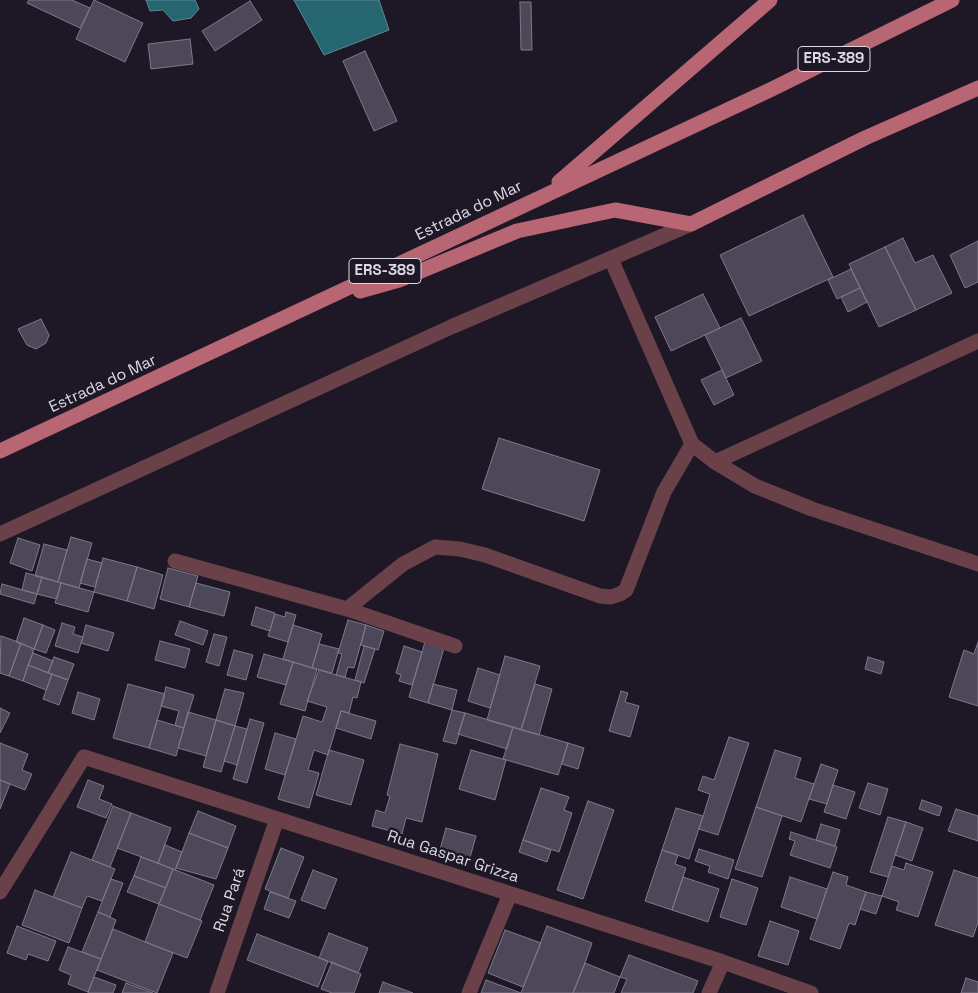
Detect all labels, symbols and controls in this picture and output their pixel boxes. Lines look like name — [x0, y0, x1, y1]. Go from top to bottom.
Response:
road number: ERS-389 — [798, 46, 870, 72]
street label: Estrada do Mar — [413, 177, 525, 245]
road number: ERS-389 — [349, 258, 421, 284]
street label: Estrada do Mar — [46, 351, 160, 417]
street label: Rua Gaspar Grizza — [385, 827, 521, 887]
street label: Rua Pará — [210, 865, 250, 935]

